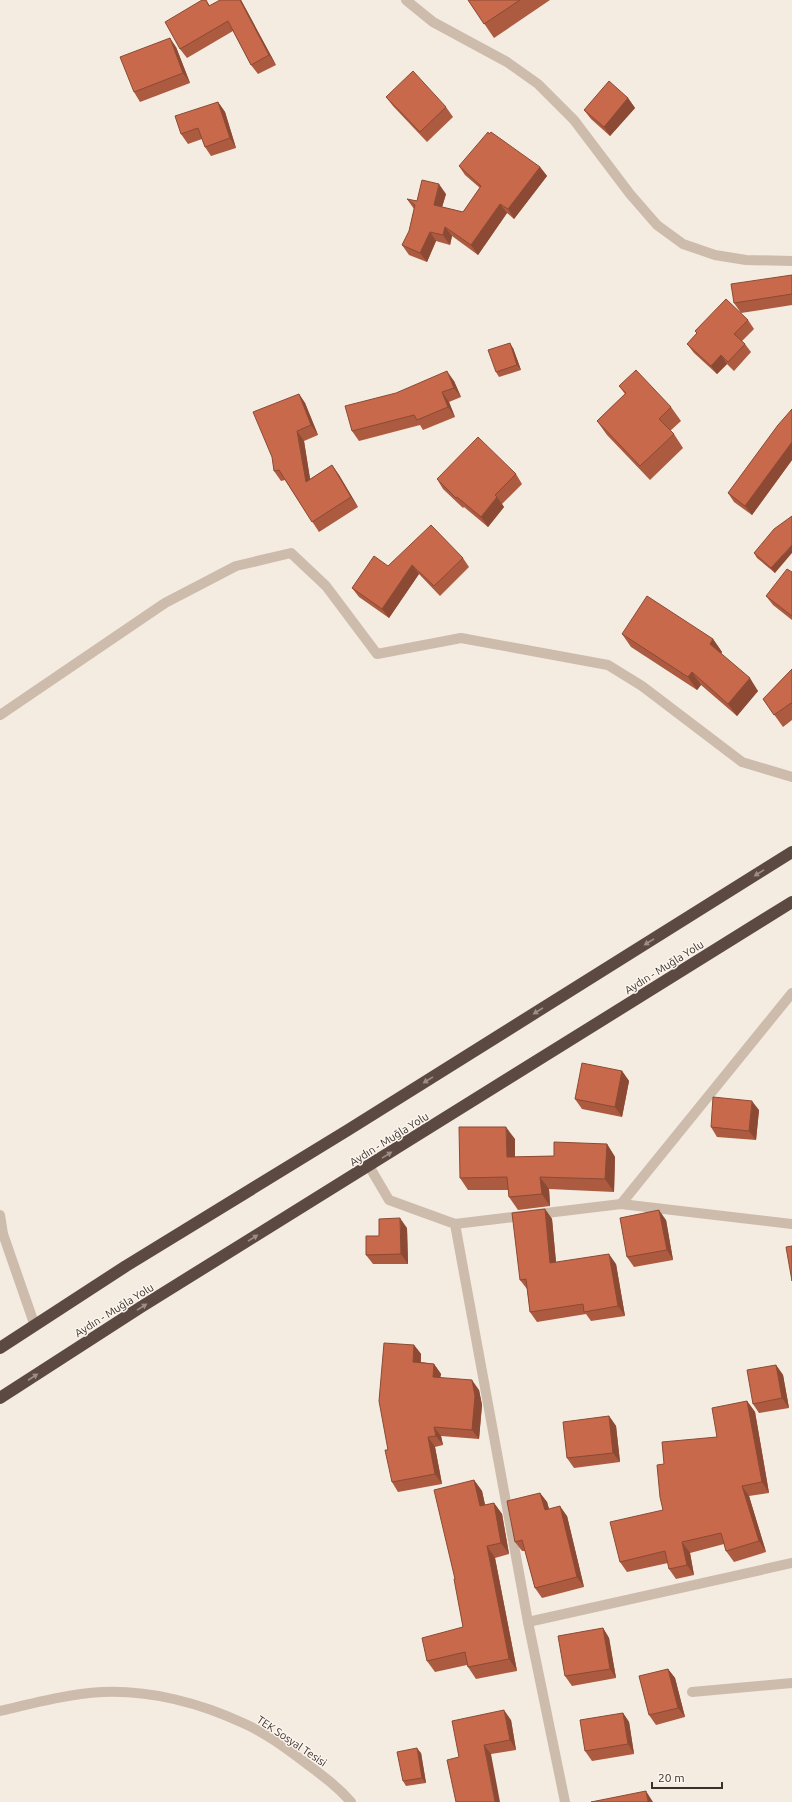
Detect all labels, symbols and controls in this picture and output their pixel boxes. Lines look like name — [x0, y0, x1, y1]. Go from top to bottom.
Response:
one-way arrow — [754, 869, 764, 877]
street label: Aydın - Muğla Yolu — [622, 938, 706, 996]
one-way arrow — [644, 938, 654, 946]
one-way arrow — [533, 1007, 544, 1015]
one-way arrow — [423, 1076, 433, 1084]
street label: Aydın - Muğla Yolu — [347, 1110, 431, 1168]
one-way arrow — [382, 1151, 392, 1159]
one-way arrow — [247, 1235, 259, 1242]
street label: Aydın - Muğla Yolu — [72, 1281, 156, 1339]
one-way arrow — [136, 1303, 148, 1310]
one-way arrow — [28, 1373, 38, 1381]
street label: TEK Sosyal Tesisi — [255, 1713, 329, 1769]
scale bar — [652, 1764, 722, 1790]
text: 20 m — [658, 1771, 685, 1784]

